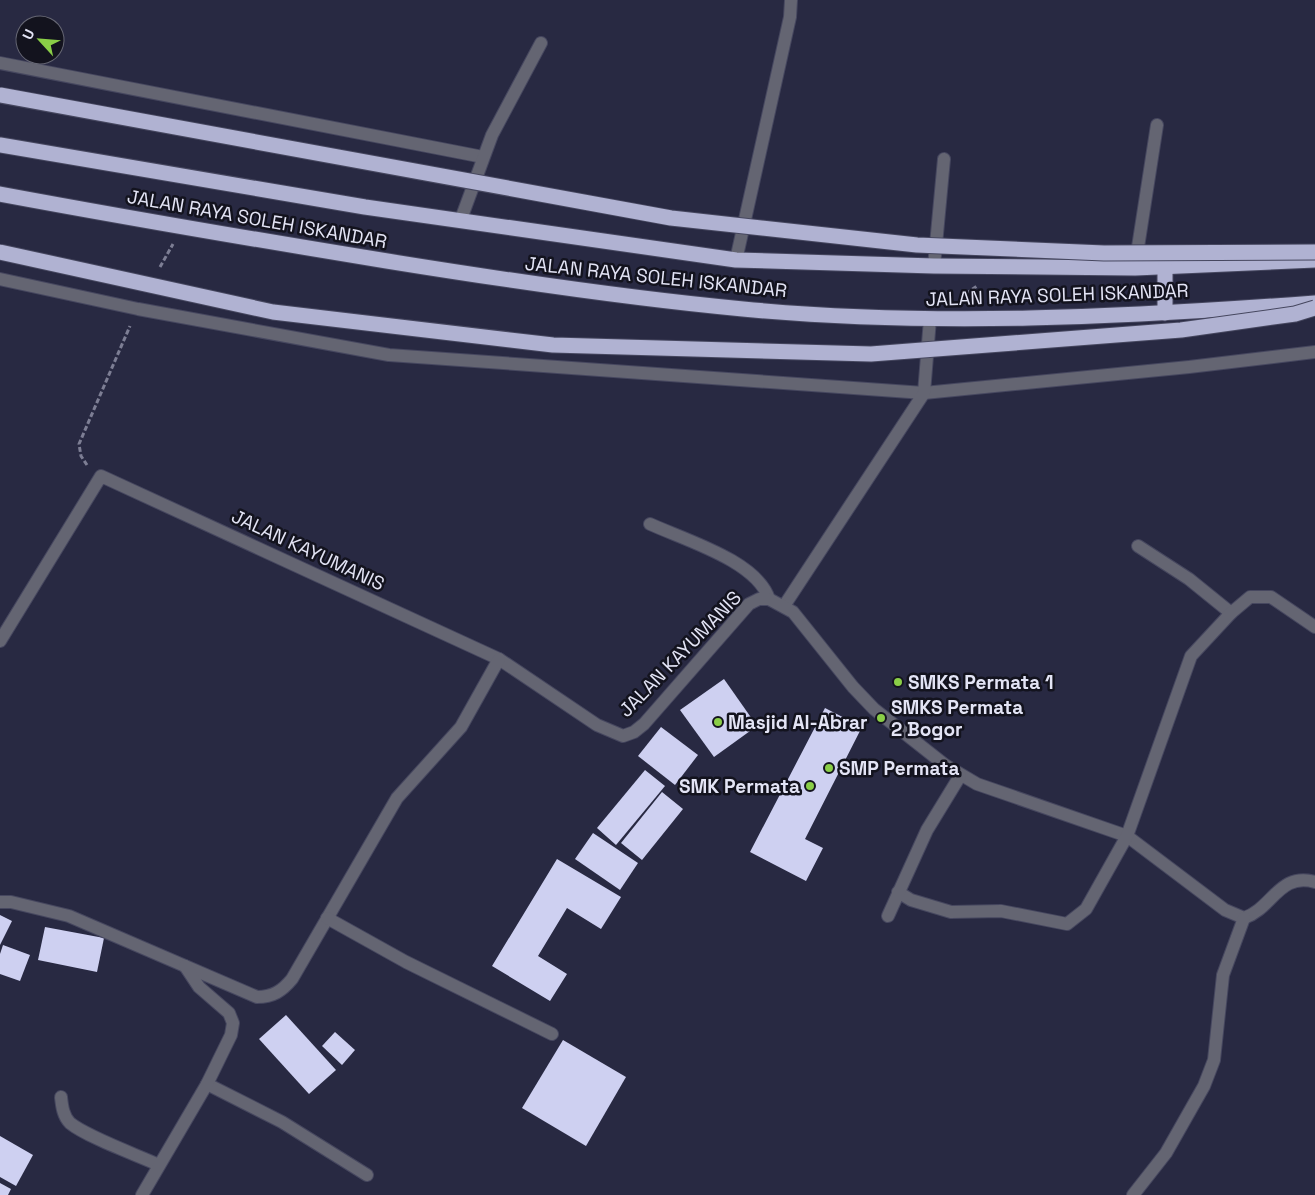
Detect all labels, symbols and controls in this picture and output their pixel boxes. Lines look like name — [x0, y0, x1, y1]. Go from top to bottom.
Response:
north arrow — [15, 15, 65, 65]
text: U — [18, 26, 38, 42]
street label: JALAN RAYA SOLEH ISKANDAR — [125, 184, 389, 254]
street label: JALAN RAYA SOLEH ISKANDAR — [524, 251, 788, 303]
street label: JALAN RAYA SOLEH ISKANDAR — [925, 278, 1189, 312]
street label: JALAN KAYUMANIS — [227, 504, 389, 596]
street label: JALAN KAYUMANIS — [613, 586, 747, 722]
place label: SMKS Permata 1 — [908, 670, 1054, 695]
marker: SMKS Permata 1 — [892, 676, 904, 688]
place label: SMKS Permata 2 Bogor — [891, 695, 1023, 742]
place label: Masjid Al-Abrar — [728, 710, 868, 735]
marker: SMKS Permata 2 Bogor — [875, 712, 887, 724]
marker: Masjid Al-Abrar — [712, 716, 724, 728]
place label: SMP Permata — [839, 756, 959, 781]
marker: SMP Permata — [823, 762, 835, 774]
place label: SMK Permata — [679, 774, 800, 799]
marker: SMK Permata — [804, 780, 816, 792]

